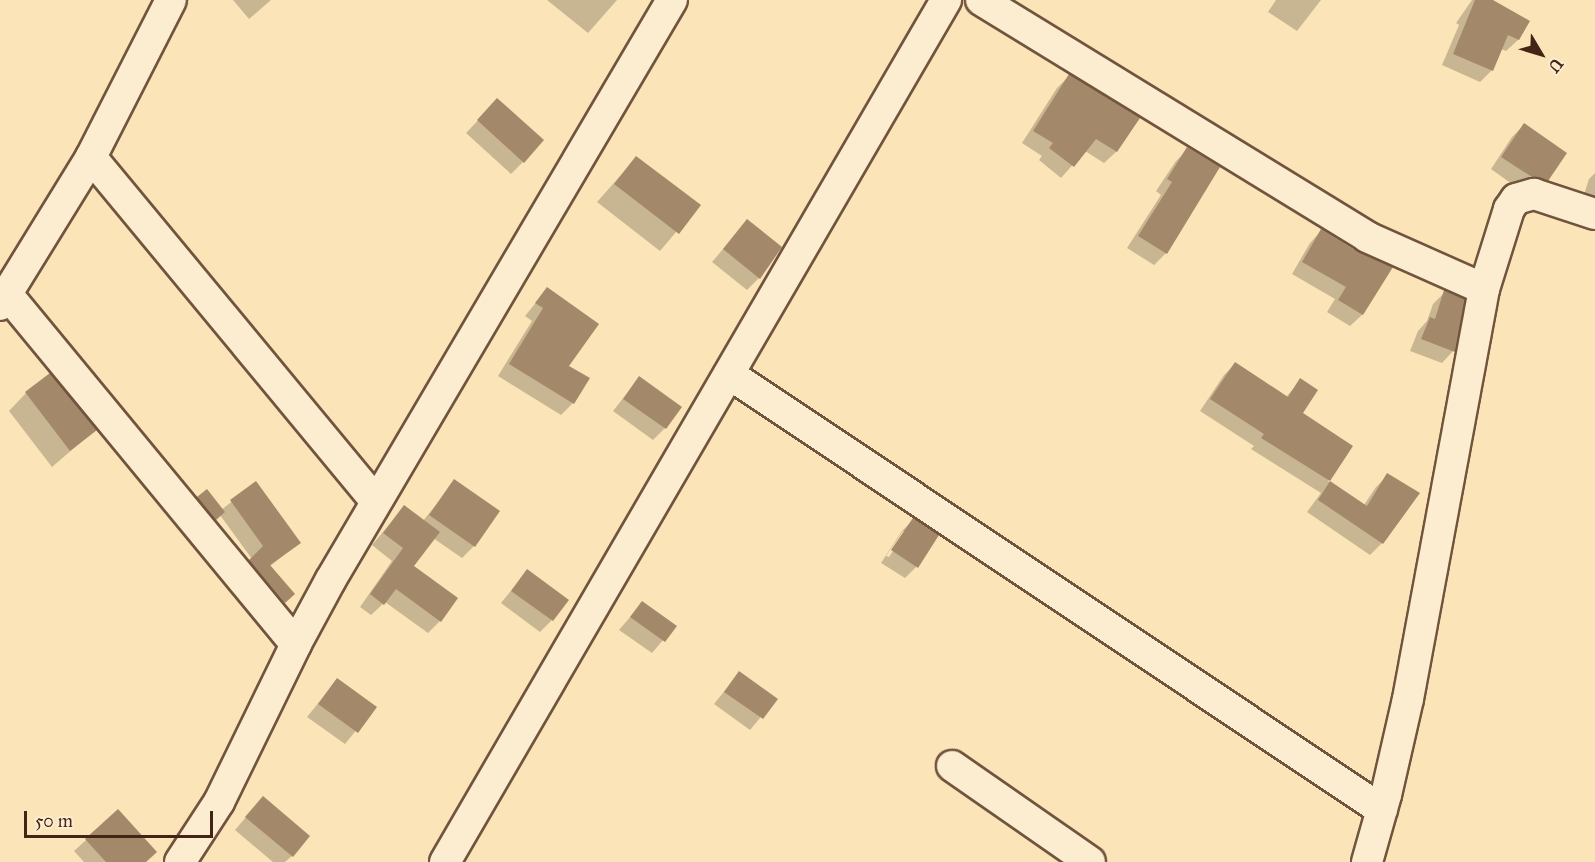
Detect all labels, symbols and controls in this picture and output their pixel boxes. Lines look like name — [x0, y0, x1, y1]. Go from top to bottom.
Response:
north arrow — [1511, 24, 1571, 84]
text: U — [1544, 55, 1567, 76]
scale bar — [27, 799, 216, 837]
text: 50 m — [35, 810, 73, 832]

